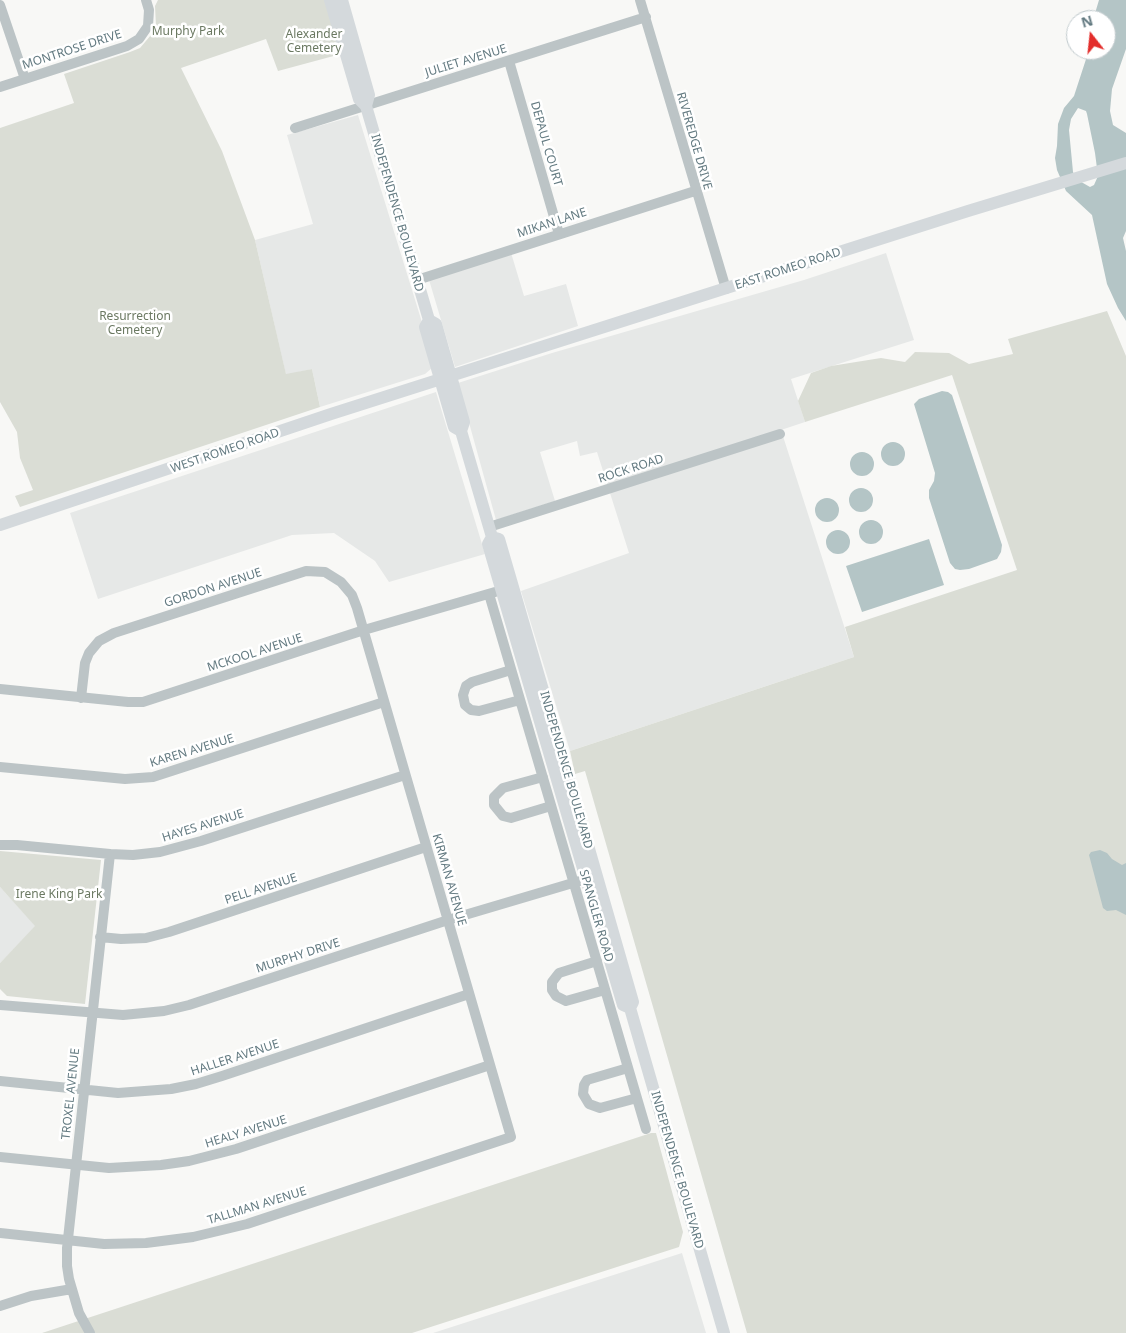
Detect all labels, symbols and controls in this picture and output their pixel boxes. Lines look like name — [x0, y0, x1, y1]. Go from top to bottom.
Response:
north arrow — [1066, 10, 1116, 60]
text: N — [1079, 10, 1095, 32]
park label: Murphy Park — [152, 25, 224, 39]
street label: MONTROSE DRIVE — [21, 27, 123, 73]
park label: Alexander Cemetery — [286, 28, 342, 56]
street label: JULIET AVENUE — [423, 42, 509, 80]
street label: RIVEREDGE DRIVE — [673, 90, 715, 192]
street label: DEPAUL COURT — [527, 100, 565, 188]
street label: INDEPENDENCE BOULEVARD — [368, 133, 426, 293]
street label: MIKAN LANE — [516, 205, 588, 241]
street label: EAST ROMEO ROAD — [733, 245, 843, 293]
park label: Resurrection Cemetery — [99, 310, 171, 338]
street label: WEST ROMEO ROAD — [169, 426, 281, 476]
street label: ROCK ROAD — [596, 452, 666, 486]
street label: GORDON AVENUE — [162, 565, 264, 611]
street label: MCKOOL AVENUE — [205, 631, 305, 675]
street label: INDEPENDENCE BOULEVARD — [537, 690, 595, 850]
street label: KAREN AVENUE — [148, 731, 236, 771]
street label: HAYES AVENUE — [160, 807, 246, 845]
street label: KIRMAN AVENUE — [429, 832, 469, 928]
street label: SPANGLER ROAD — [576, 868, 616, 964]
street label: PELL AVENUE — [223, 871, 299, 907]
park label: Irene King Park — [16, 888, 102, 902]
street label: MURPHY DRIVE — [254, 936, 342, 976]
street label: HALLER AVENUE — [189, 1037, 281, 1079]
street label: TROXEL AVENUE — [59, 1047, 83, 1141]
street label: INDEPENDENCE BOULEVARD — [648, 1090, 706, 1250]
street label: HEALY AVENUE — [203, 1113, 289, 1151]
street label: TALLMAN AVENUE — [206, 1184, 308, 1228]

